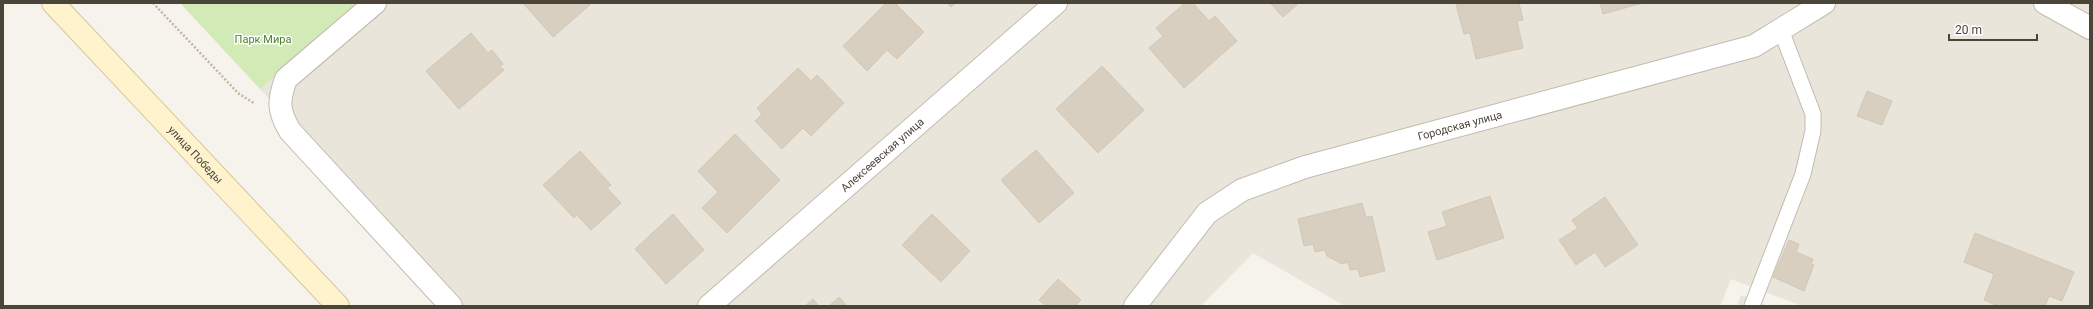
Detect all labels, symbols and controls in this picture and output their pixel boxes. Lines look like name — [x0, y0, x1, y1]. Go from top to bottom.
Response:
scale bar — [1949, 16, 2037, 42]
text: 20 m — [1955, 23, 1982, 37]
park label: Парк Мира — [235, 33, 291, 46]
street label: Городская улица — [1416, 108, 1504, 143]
street label: Алексеевская улица — [838, 115, 927, 195]
street label: улица Победы — [165, 123, 225, 186]

